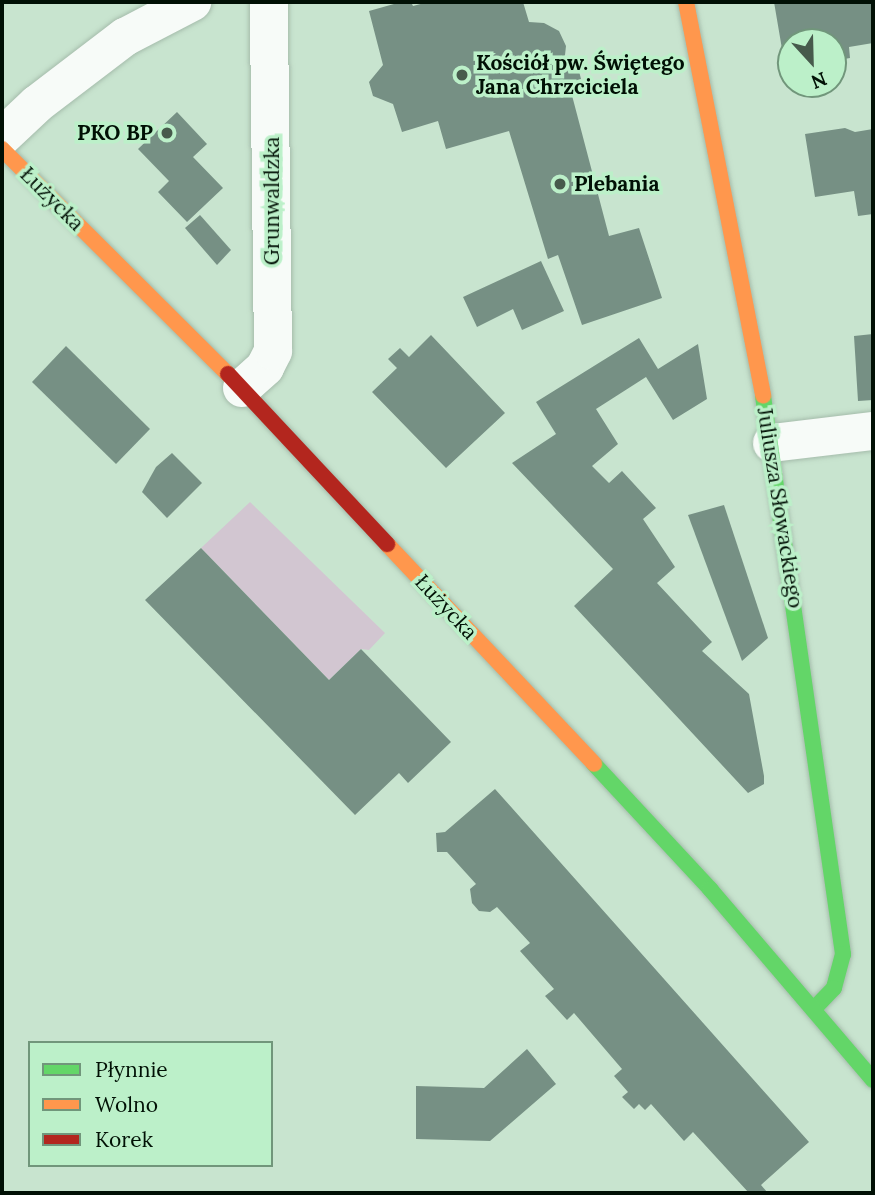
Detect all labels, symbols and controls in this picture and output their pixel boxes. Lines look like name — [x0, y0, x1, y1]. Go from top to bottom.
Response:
north arrow — [777, 28, 847, 98]
place label: Kościół pw. Świętego Jana Chrzciciela — [476, 50, 685, 100]
marker: Kościół pw. Świętego Jana Chrzciciela — [454, 67, 470, 83]
text: N — [808, 67, 830, 94]
place label: PKO BP — [77, 120, 153, 146]
marker: PKO BP — [159, 125, 175, 141]
street label: Grunwaldzka — [259, 137, 285, 265]
street label: Łużycka — [15, 162, 89, 236]
place label: Plebania — [574, 171, 659, 197]
marker: Plebania — [552, 176, 568, 192]
street label: Juliusza Słowackiego — [752, 406, 808, 610]
street label: Łużycka — [410, 569, 482, 645]
legend — [28, 1041, 273, 1167]
text: Płynnie — [95, 1056, 168, 1083]
text: Wolno — [95, 1091, 158, 1118]
text: Korek — [95, 1126, 153, 1153]

